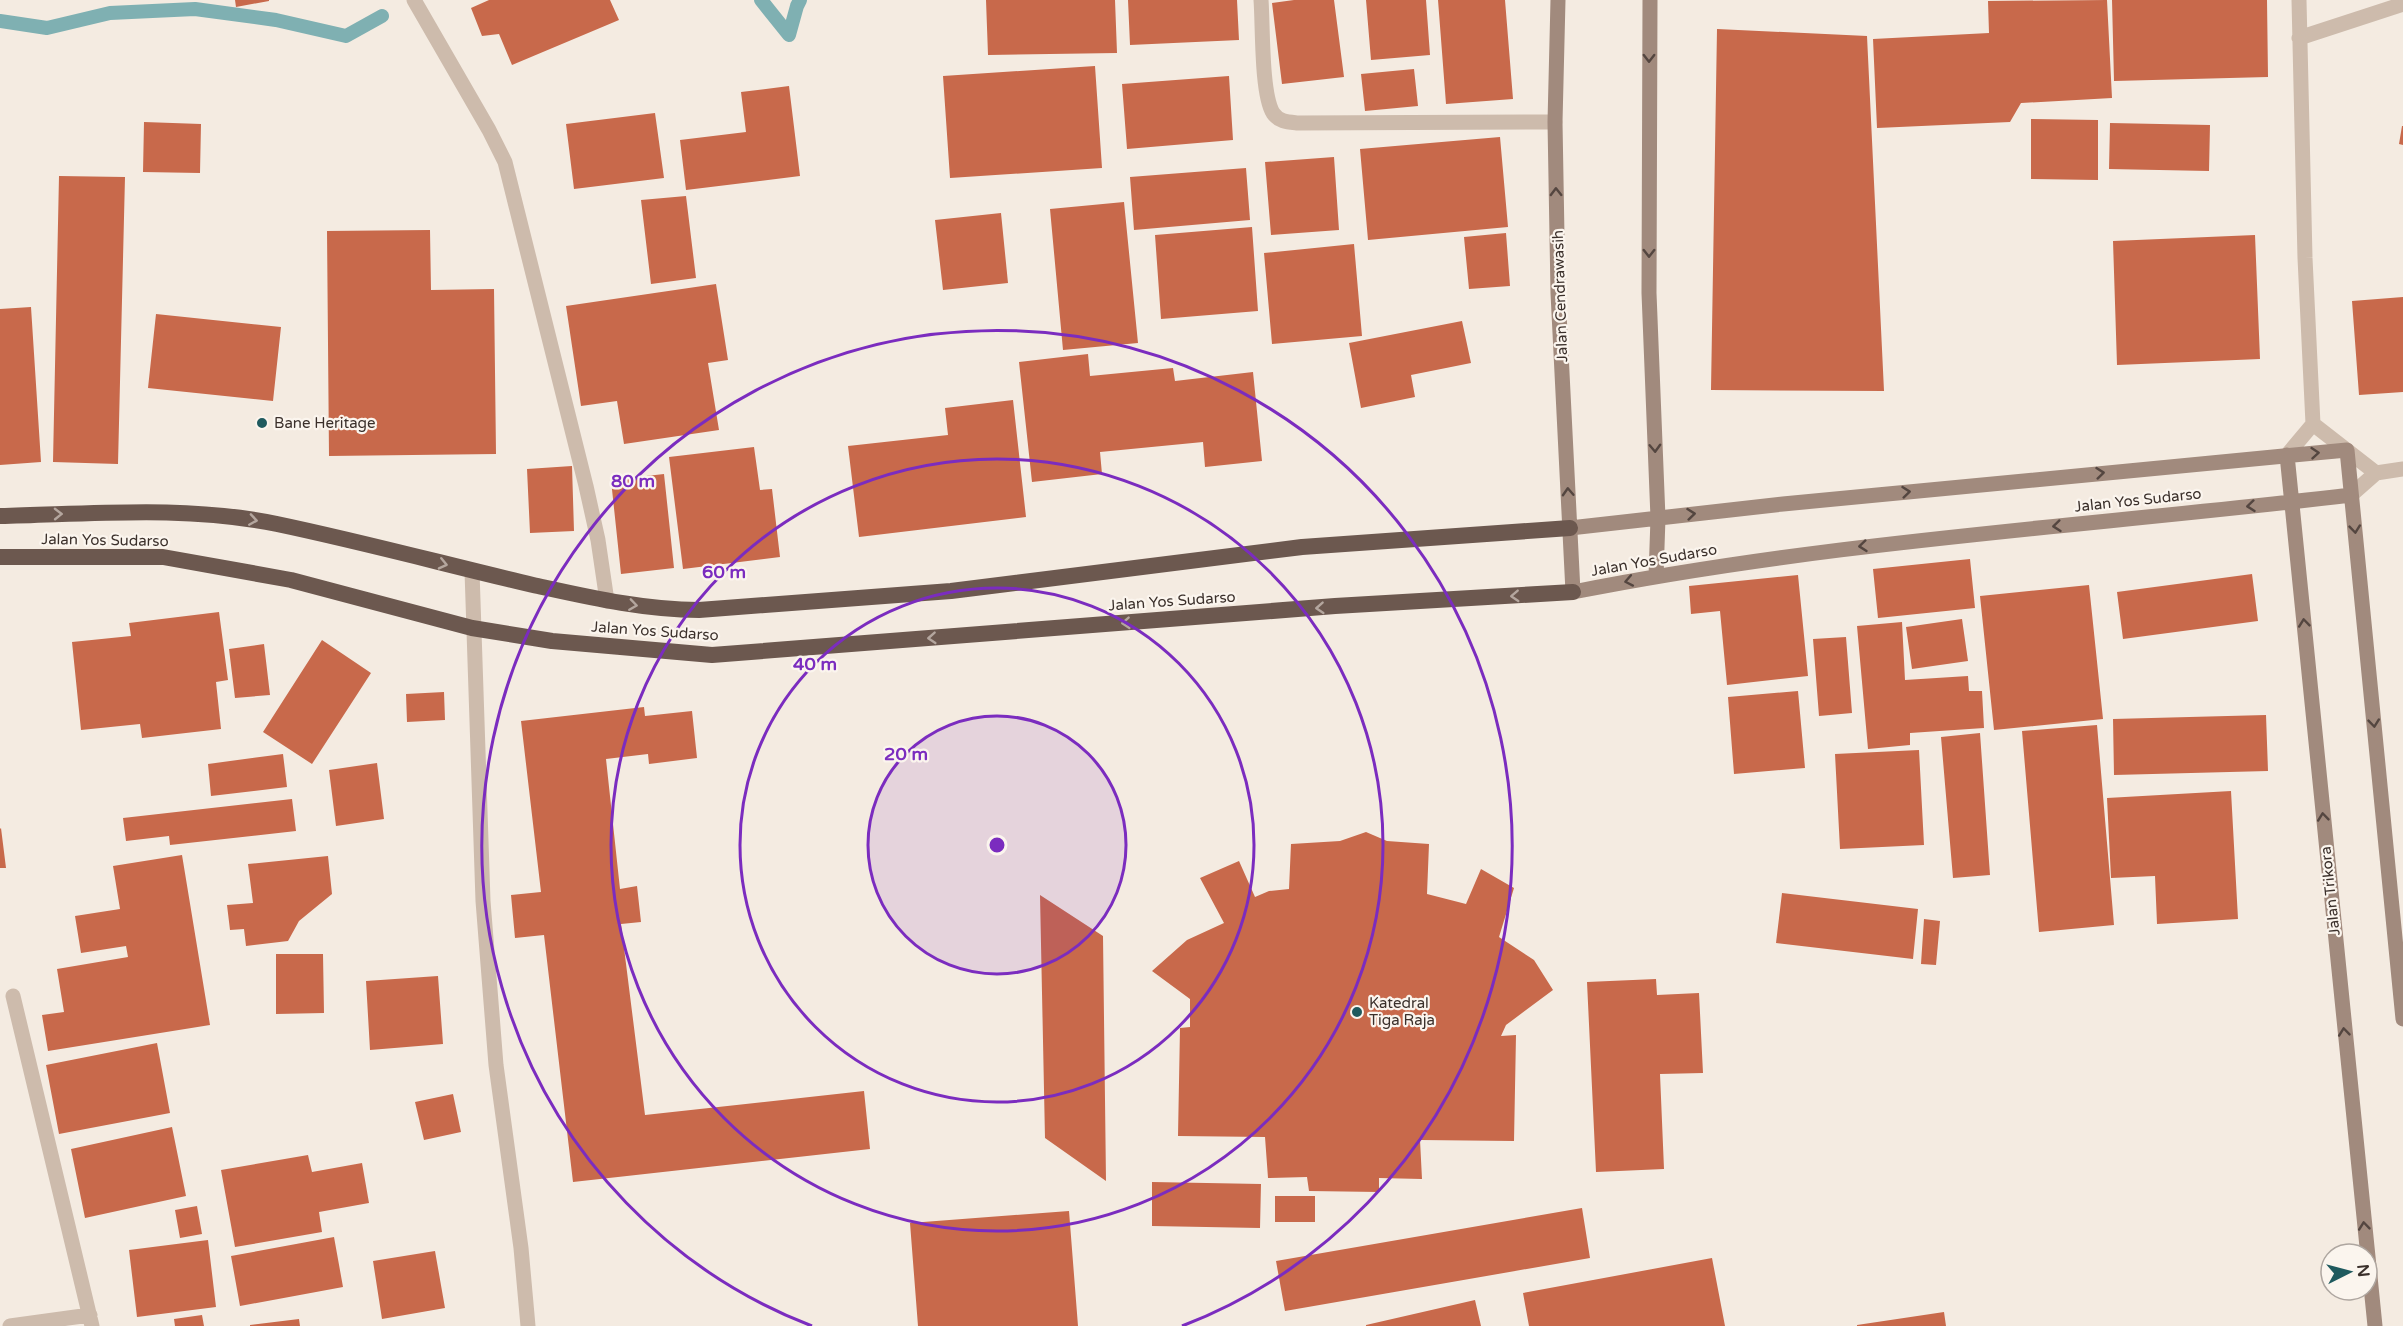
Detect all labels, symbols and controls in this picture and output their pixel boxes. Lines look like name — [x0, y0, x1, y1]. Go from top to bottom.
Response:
one-way arrow — [1643, 54, 1655, 63]
one-way arrow — [1550, 188, 1562, 197]
street label: Jalan Cendrawasih — [1549, 230, 1571, 362]
one-way arrow — [1643, 249, 1655, 258]
place label: Bane Heritage — [274, 414, 376, 432]
marker: Bane Heritage — [255, 416, 269, 430]
one-way arrow — [1649, 444, 1661, 453]
one-way arrow — [2310, 447, 2319, 460]
one-way arrow — [2095, 467, 2104, 480]
text: 80 m — [611, 470, 655, 492]
street label: Jalan Yos Sudarso — [2074, 484, 2202, 516]
one-way arrow — [1901, 486, 1910, 499]
one-way arrow — [1562, 487, 1575, 496]
one-way arrow — [2247, 500, 2256, 512]
one-way arrow — [54, 508, 63, 521]
one-way arrow — [1686, 508, 1695, 521]
one-way arrow — [248, 514, 258, 526]
one-way arrow — [2053, 519, 2062, 532]
one-way arrow — [2348, 524, 2361, 534]
street label: Jalan Yos Sudarso — [41, 530, 169, 550]
one-way arrow — [1859, 539, 1868, 552]
street label: Jalan Yos Sudarso — [1590, 540, 1718, 580]
one-way arrow — [438, 557, 448, 570]
text: 60 m — [702, 561, 746, 583]
one-way arrow — [1624, 574, 1634, 587]
street label: Jalan Yos Sudarso — [1108, 588, 1236, 614]
one-way arrow — [1510, 589, 1519, 602]
one-way arrow — [629, 598, 638, 610]
one-way arrow — [1316, 601, 1325, 614]
one-way arrow — [1121, 616, 1130, 629]
street label: Jalan Yos Sudarso — [591, 618, 719, 644]
one-way arrow — [2298, 619, 2311, 628]
one-way arrow — [927, 631, 936, 644]
text: 40 m — [793, 653, 837, 675]
one-way arrow — [2367, 718, 2380, 728]
text: 20 m — [884, 743, 928, 765]
one-way arrow — [2317, 813, 2330, 822]
centre of rings — [987, 835, 1007, 855]
street label: Jalan Trikora — [2316, 845, 2344, 937]
place label: Katedral Tiga Raja — [1369, 994, 1435, 1029]
marker: Katedral Tiga Raja — [1350, 1005, 1364, 1019]
one-way arrow — [2338, 1028, 2351, 1037]
one-way arrow — [2358, 1222, 2371, 1231]
north arrow — [2319, 1242, 2379, 1302]
text: N — [2352, 1263, 2374, 1278]

